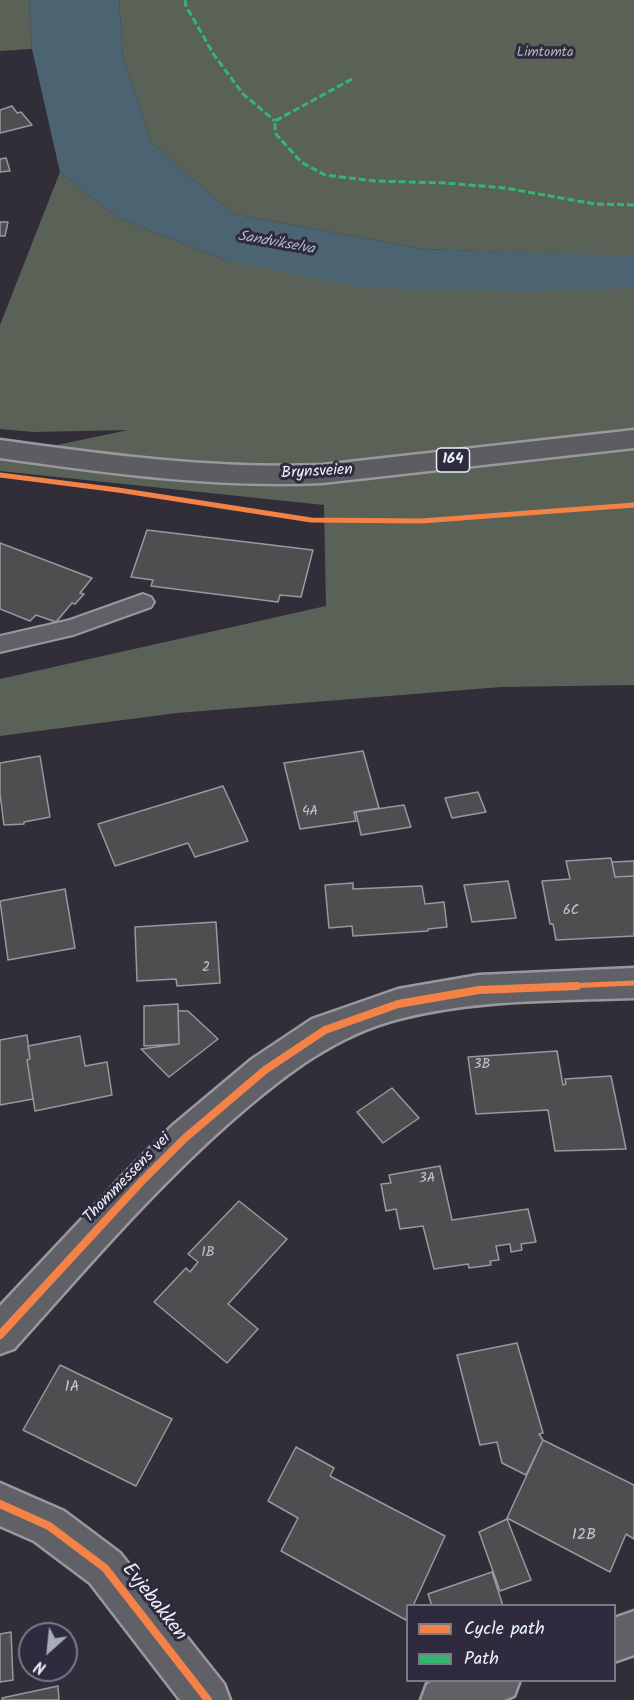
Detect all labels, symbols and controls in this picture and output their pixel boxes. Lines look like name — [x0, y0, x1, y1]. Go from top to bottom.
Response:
park label: Limtomta — [516, 46, 574, 62]
water label: Sandvikselva — [236, 228, 316, 260]
road number: 164 — [436, 448, 470, 472]
street label: Brynsveien — [281, 462, 353, 484]
house number: 4A — [302, 805, 318, 821]
house number: 6C — [563, 904, 579, 920]
house number: 2 — [202, 961, 210, 977]
house number: 3B — [474, 1058, 490, 1074]
street label: Thommessens vei — [80, 1130, 176, 1228]
house number: 3A — [419, 1172, 435, 1188]
house number: 1B — [201, 1246, 215, 1262]
house number: 1A — [65, 1378, 79, 1398]
house number: 12B — [572, 1526, 596, 1546]
street label: Evjebakken — [115, 1559, 191, 1647]
legend — [406, 1604, 616, 1682]
text: Cycle path — [464, 1615, 545, 1644]
north arrow — [18, 1622, 78, 1682]
text: Path — [464, 1645, 499, 1674]
text: N — [30, 1653, 51, 1680]

